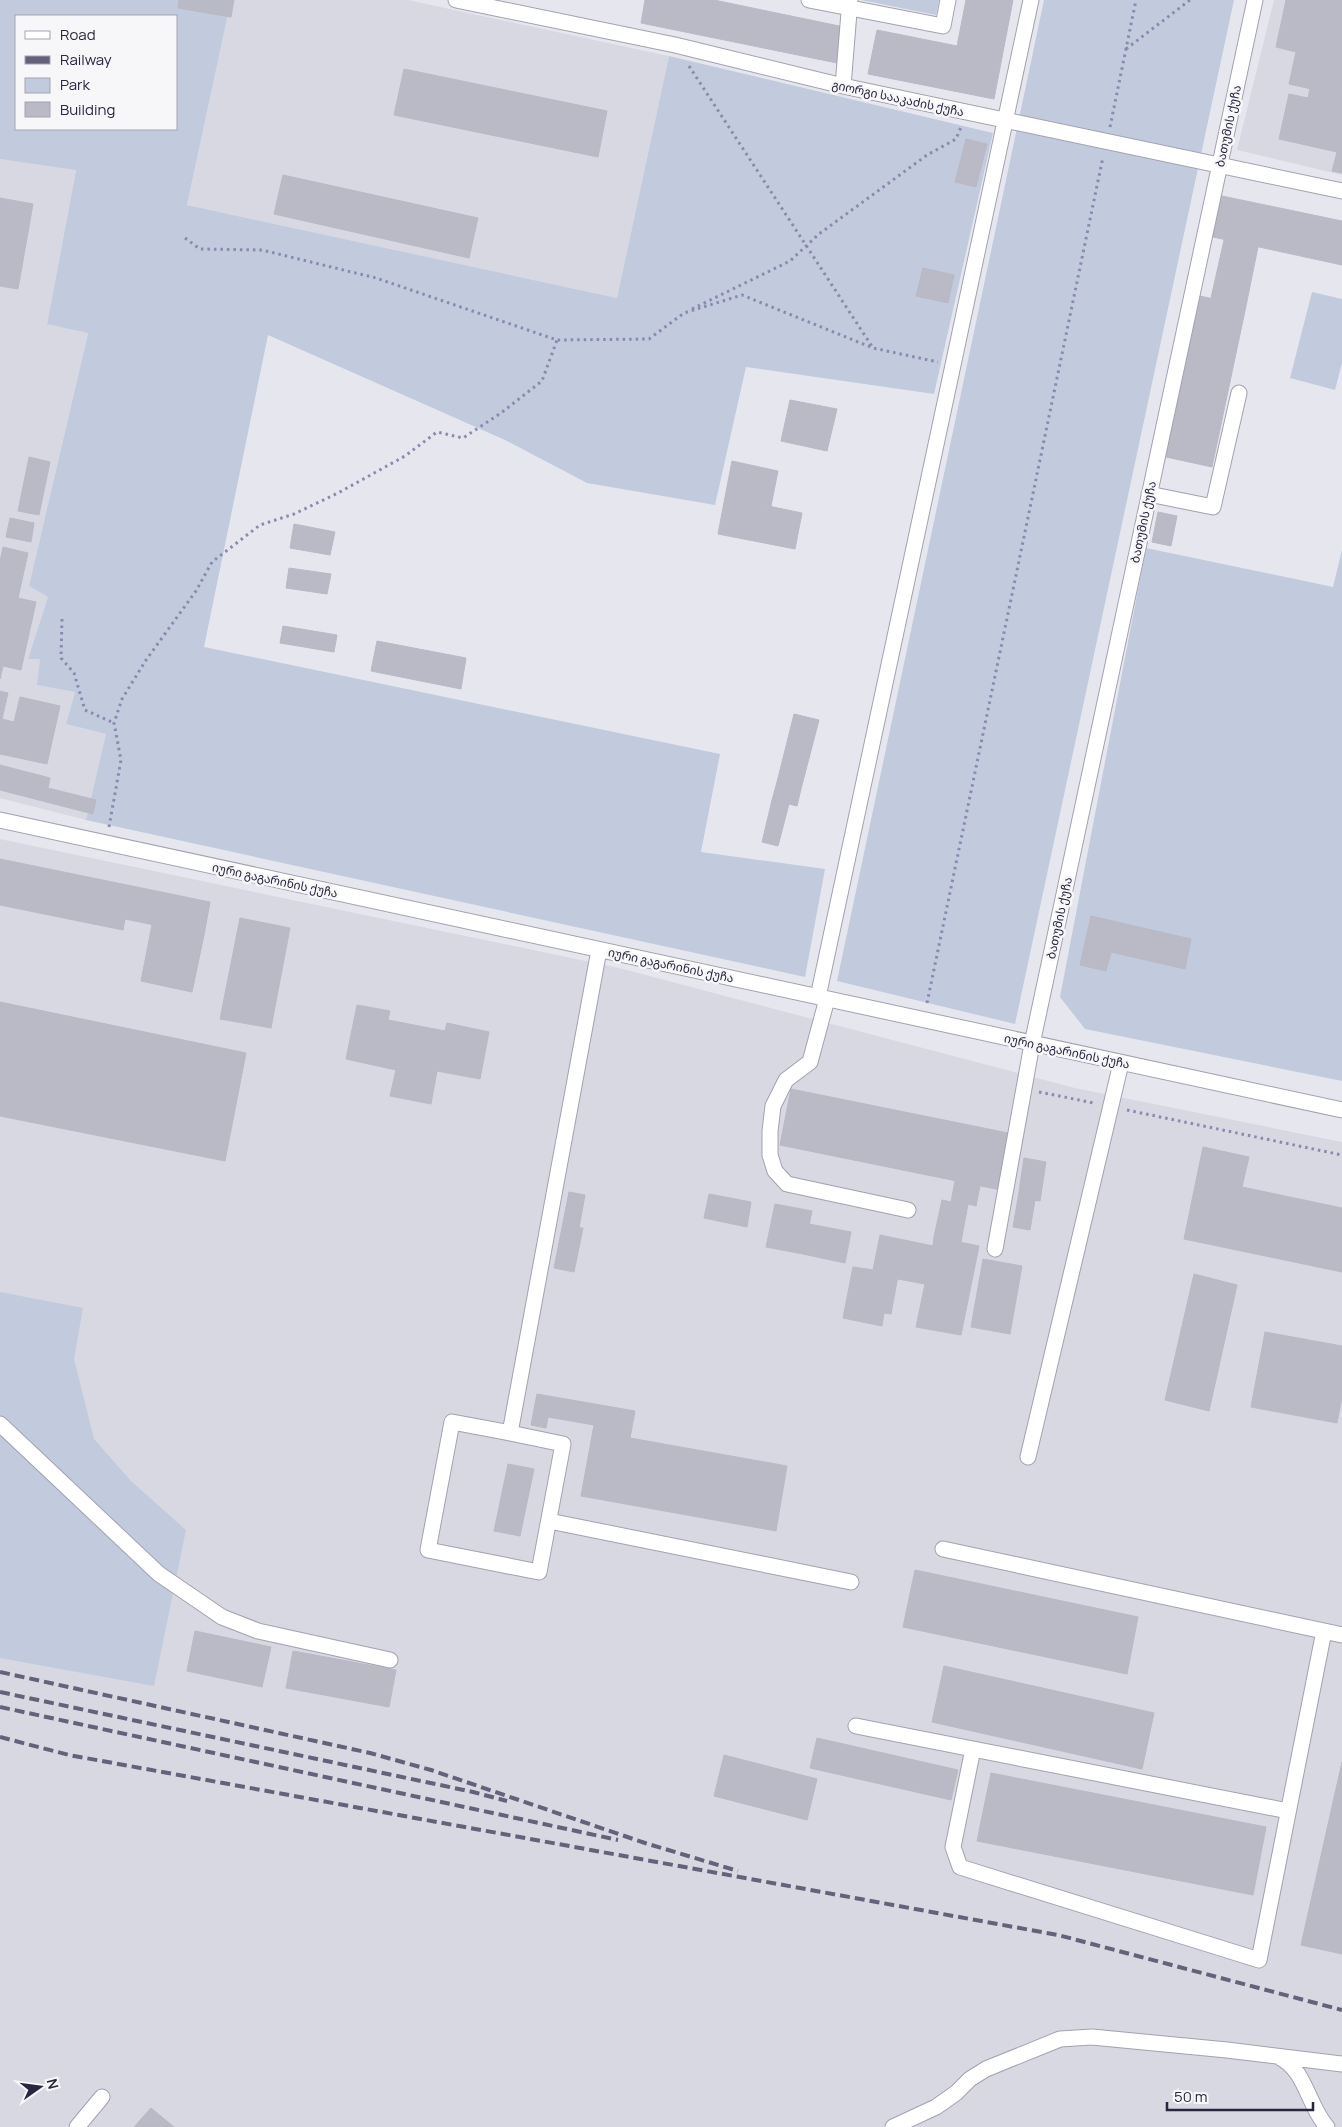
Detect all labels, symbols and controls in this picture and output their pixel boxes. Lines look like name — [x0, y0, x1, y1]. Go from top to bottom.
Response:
legend — [15, 15, 178, 130]
text: Road — [60, 24, 96, 45]
text: Railway — [60, 49, 112, 70]
text: Park — [60, 74, 90, 95]
street label: გიორგი სააკაძის ქუჩა — [830, 76, 966, 120]
street label: ბათუმის ქუჩა — [1211, 83, 1245, 169]
text: Building — [60, 99, 115, 120]
street label: ბათუმის ქუჩა — [1126, 479, 1160, 565]
street label: იური გაგარინის ქუჩა — [211, 858, 339, 902]
street label: ბათუმის ქუჩა — [1042, 875, 1076, 961]
street label: იური გაგარინის ქუჩა — [607, 943, 735, 987]
street label: იური გაგარინის ქუჩა — [1003, 1029, 1131, 1073]
north arrow — [15, 2062, 65, 2112]
text: N — [43, 2077, 64, 2091]
scale bar — [1167, 2080, 1313, 2112]
text: 50 m — [1174, 2086, 1208, 2107]

